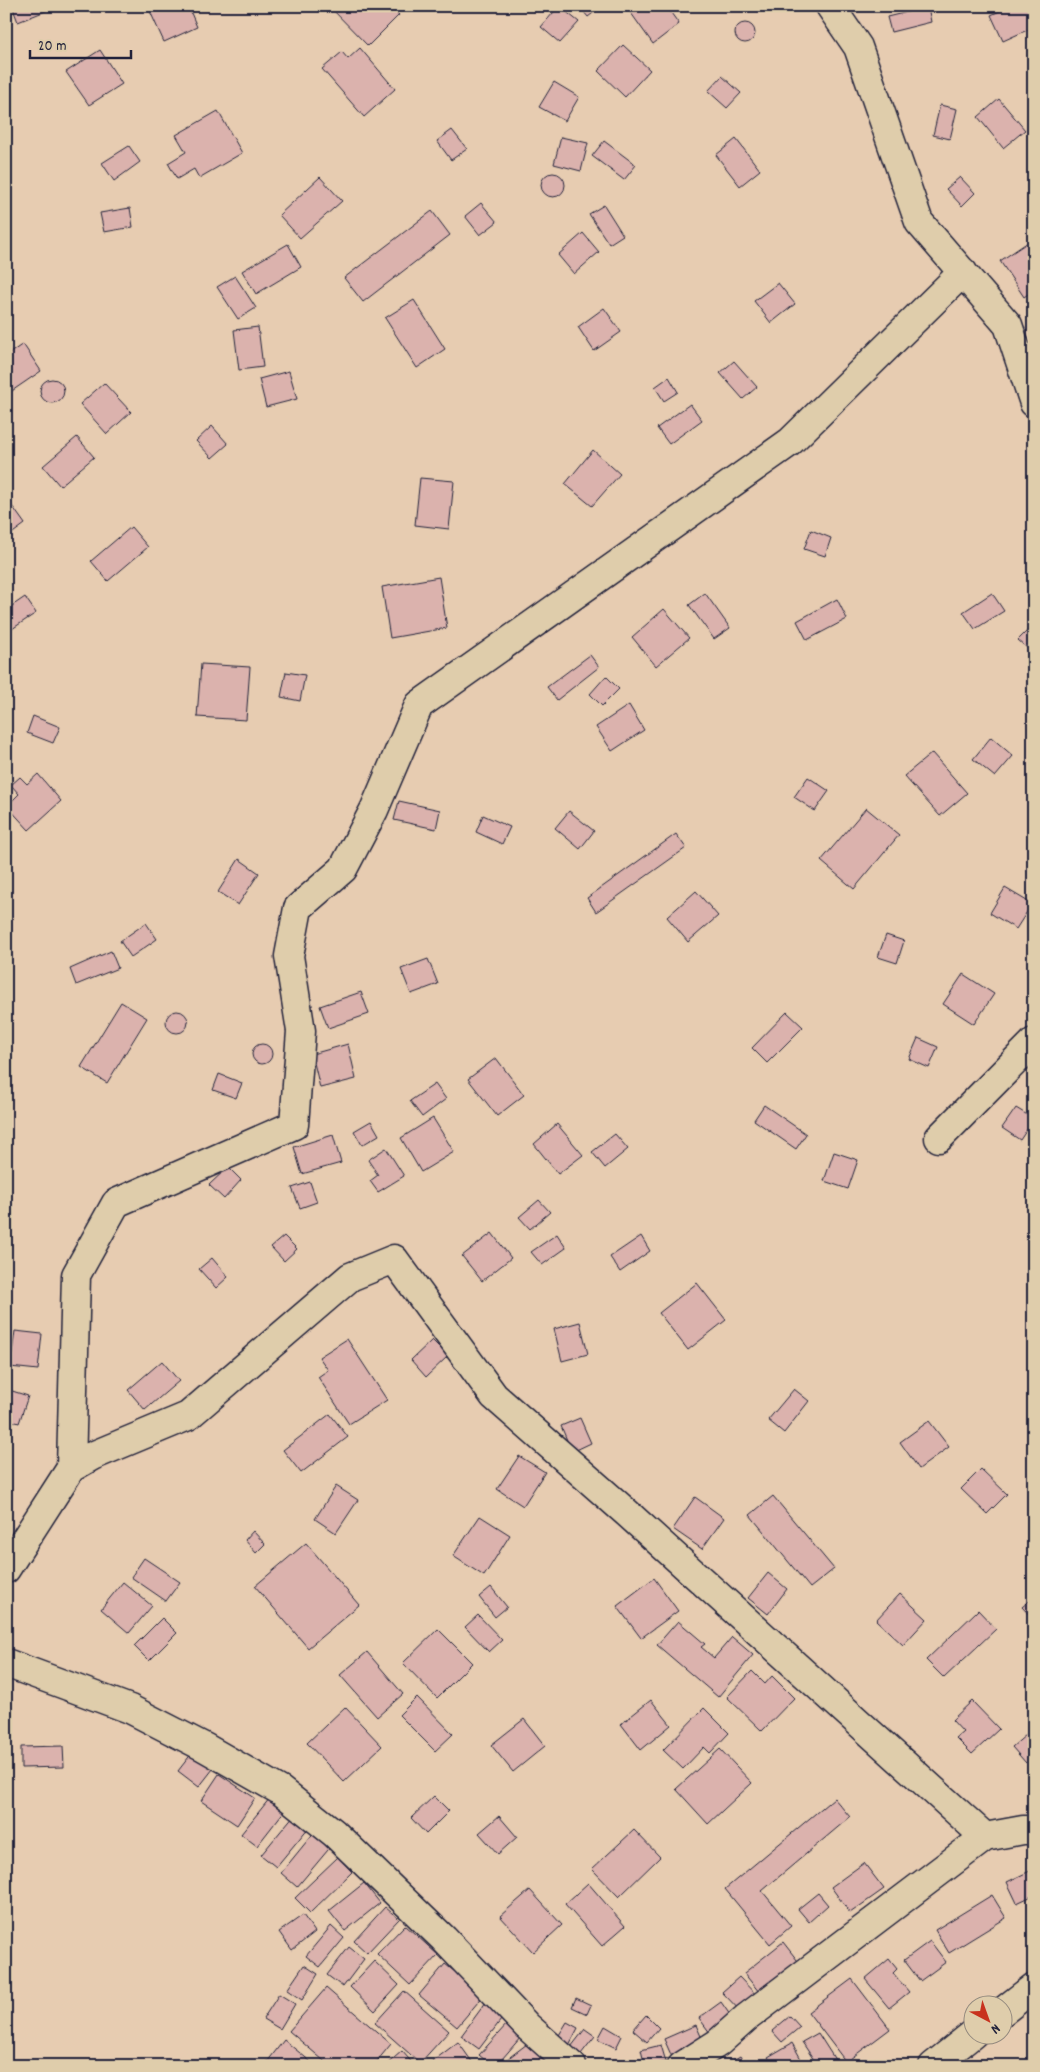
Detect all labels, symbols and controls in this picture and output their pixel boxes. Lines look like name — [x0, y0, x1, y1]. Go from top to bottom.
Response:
scale bar — [30, 28, 131, 60]
text: 20 m — [38, 36, 66, 58]
north arrow — [962, 1994, 1012, 2044]
text: N — [986, 2018, 1004, 2038]

